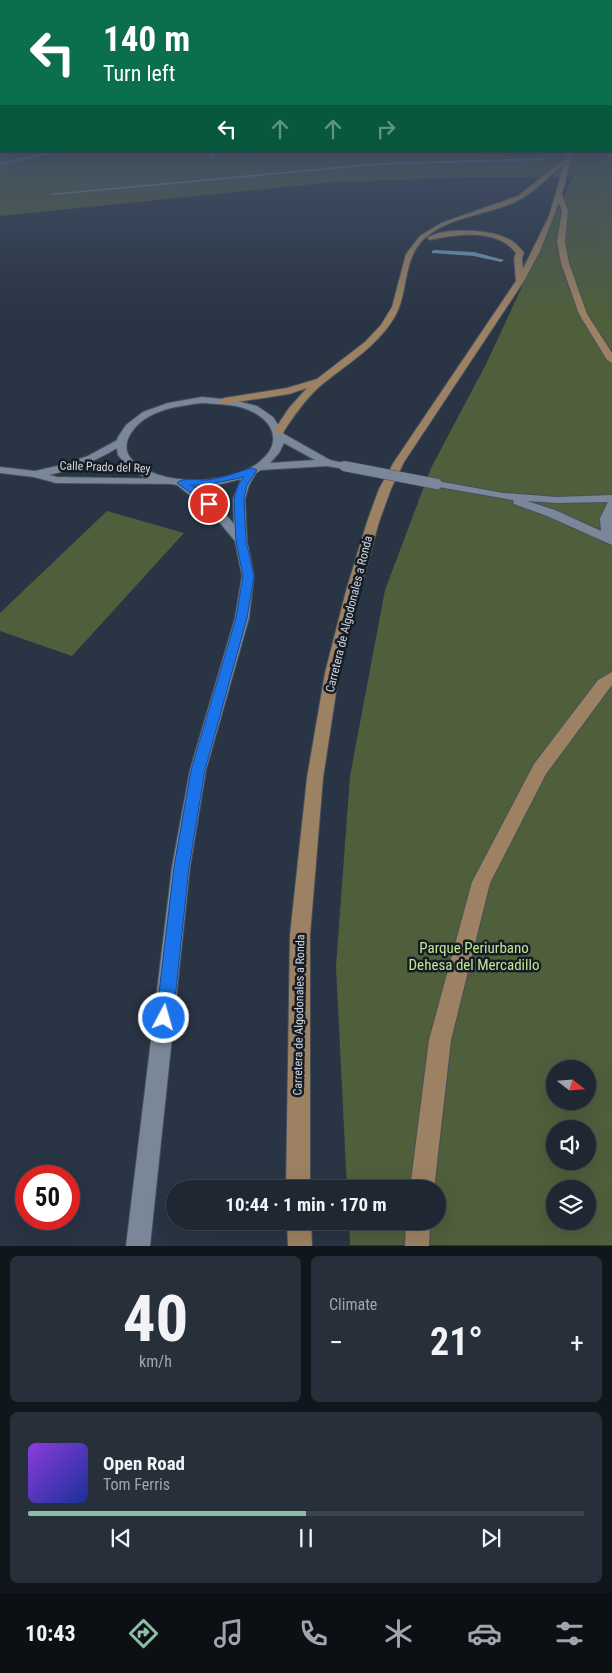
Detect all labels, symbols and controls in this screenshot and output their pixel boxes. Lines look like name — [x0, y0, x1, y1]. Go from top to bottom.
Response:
text: 140 m — [103, 19, 190, 60]
icon: left — [20, 20, 85, 85]
text: Turn left — [103, 61, 175, 86]
icon: left — [213, 115, 241, 143]
icon: ahead — [266, 115, 294, 143]
icon: ahead — [319, 115, 347, 143]
icon: right — [372, 115, 400, 143]
street label: Calle Prado del Rey — [59, 458, 151, 476]
pin — [188, 483, 230, 525]
icon: arrive — [195, 490, 223, 518]
street label: Carretera de Algodonales a Ronda — [323, 534, 375, 694]
street label: Carretera de Algodonales a Ronda — [291, 934, 307, 1096]
park label: Parque Periurbano Dehesa del Mercadillo — [409, 939, 539, 974]
position arrow — [137, 991, 189, 1043]
north arrow — [546, 1060, 596, 1110]
map controls — [546, 1060, 596, 1230]
button: sound — [546, 1120, 596, 1170]
speed limit sign: 50 — [15, 1165, 80, 1230]
button: layers — [546, 1180, 596, 1230]
text: 10:44 · 1 min · 170 m — [225, 1193, 387, 1216]
text: 40 — [123, 1281, 188, 1357]
text: Climate — [329, 1295, 377, 1314]
text: 21° — [430, 1320, 483, 1364]
text: − — [329, 1326, 343, 1359]
text: + — [570, 1326, 584, 1359]
text: km/h — [139, 1352, 172, 1371]
text: Open Road — [103, 1452, 185, 1475]
text: Tom Ferris — [103, 1475, 170, 1494]
icon: previous — [107, 1524, 135, 1552]
icon: pause — [292, 1524, 320, 1552]
icon: next — [477, 1524, 505, 1552]
icon: directions — [126, 1616, 161, 1651]
icon: music — [211, 1616, 246, 1651]
icon: phone — [296, 1616, 331, 1651]
icon: climate — [381, 1616, 416, 1651]
icon: car — [467, 1616, 502, 1651]
icon: filters — [552, 1616, 587, 1651]
text: 10:43 — [25, 1621, 76, 1646]

